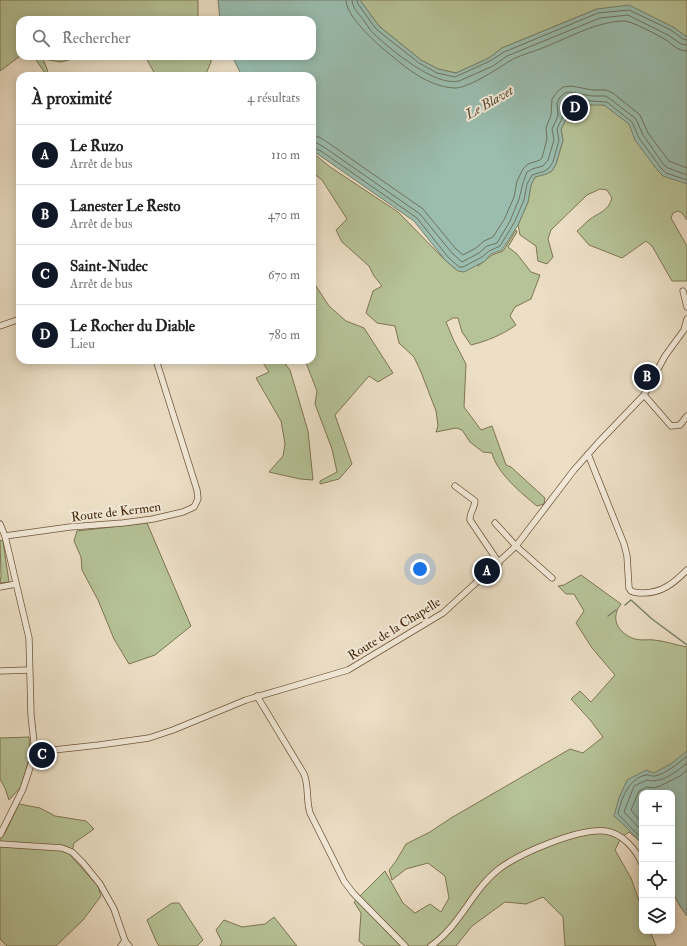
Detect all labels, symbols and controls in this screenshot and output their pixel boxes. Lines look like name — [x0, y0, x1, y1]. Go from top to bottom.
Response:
search box — [16, 16, 316, 60]
icon: search — [30, 27, 52, 49]
text: Rechercher — [62, 29, 130, 48]
water label: Le Blavet — [461, 81, 517, 123]
text: À proximité — [32, 88, 112, 109]
text: 4 résultats — [247, 90, 300, 106]
pin: D — [562, 93, 588, 123]
text: Le Ruzo — [70, 137, 123, 156]
text: A — [41, 147, 49, 163]
text: 110 m — [271, 147, 300, 163]
text: Arrêt de bus — [70, 156, 132, 172]
text: Lanester Le Resto — [70, 197, 180, 216]
text: B — [41, 207, 49, 223]
text: 470 m — [268, 207, 300, 223]
text: Arrêt de bus — [70, 216, 132, 232]
text: Saint-Nudec — [70, 257, 148, 276]
text: C — [40, 267, 50, 283]
text: 670 m — [268, 267, 300, 283]
text: Arrêt de bus — [70, 276, 132, 292]
text: Le Rocher du Diable — [70, 317, 195, 336]
text: D — [40, 327, 50, 343]
text: 780 m — [268, 327, 300, 343]
text: Lieu — [70, 336, 95, 352]
pin: B — [634, 362, 660, 392]
street label: Route de Kermen — [70, 499, 162, 525]
pin: A — [474, 556, 500, 586]
your location — [410, 559, 430, 579]
street label: Route de la Chapelle — [345, 594, 445, 665]
pin: C — [29, 740, 55, 770]
map controls — [639, 790, 675, 934]
button: + — [639, 790, 675, 826]
button: − — [639, 826, 675, 862]
button: locate — [639, 862, 675, 898]
button: layers — [639, 898, 675, 934]

